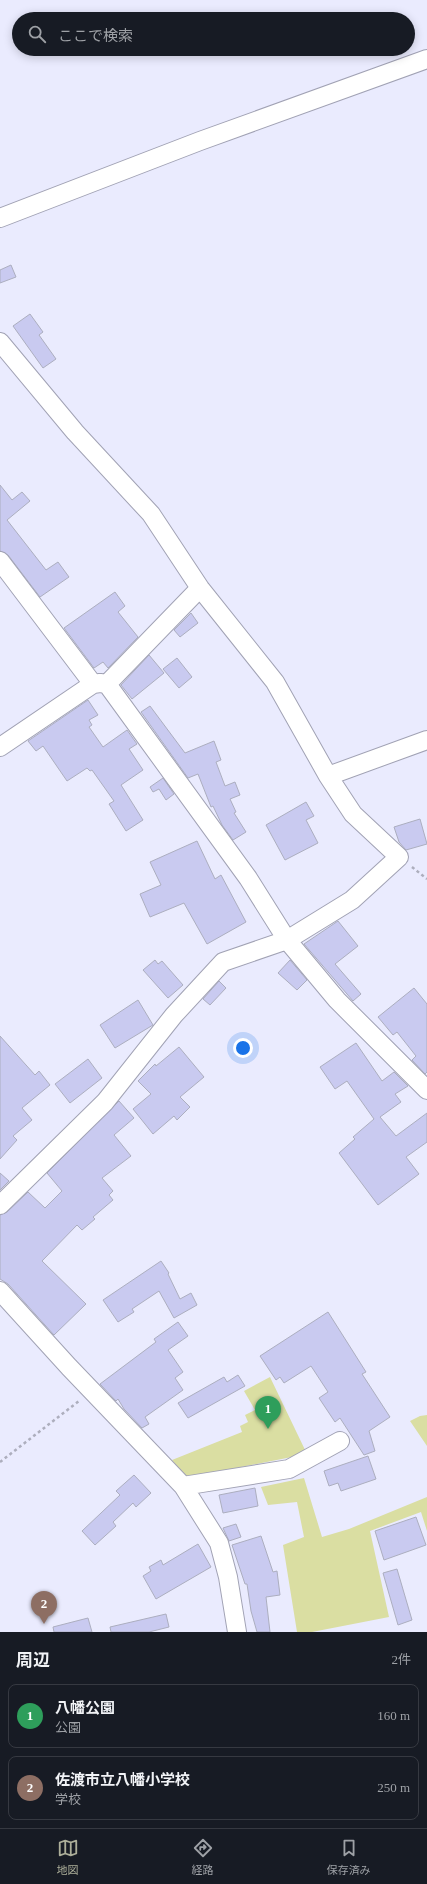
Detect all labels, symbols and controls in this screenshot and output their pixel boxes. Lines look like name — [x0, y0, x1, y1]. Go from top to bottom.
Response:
search box — [12, 12, 415, 56]
icon: search — [26, 23, 48, 45]
text: ここで検索 — [58, 28, 133, 44]
your location — [233, 1038, 253, 1058]
pin: 1 — [255, 1396, 281, 1429]
pin: 2 — [31, 1591, 57, 1624]
text: 周辺 — [16, 1651, 50, 1670]
text: 2件 — [391, 1652, 411, 1667]
text: 八幡公園 — [55, 1700, 115, 1716]
text: 1 — [27, 1708, 33, 1723]
text: 160 m — [377, 1708, 410, 1723]
text: 公園 — [55, 1720, 81, 1735]
text: 佐渡市立八幡小学校 — [55, 1772, 190, 1788]
text: 2 — [27, 1780, 33, 1795]
text: 250 m — [377, 1780, 410, 1795]
text: 学校 — [55, 1792, 81, 1807]
tab: 地図 — [57, 1837, 79, 1877]
tab: 経路 — [192, 1837, 214, 1877]
tab: 保存済み — [327, 1837, 371, 1877]

